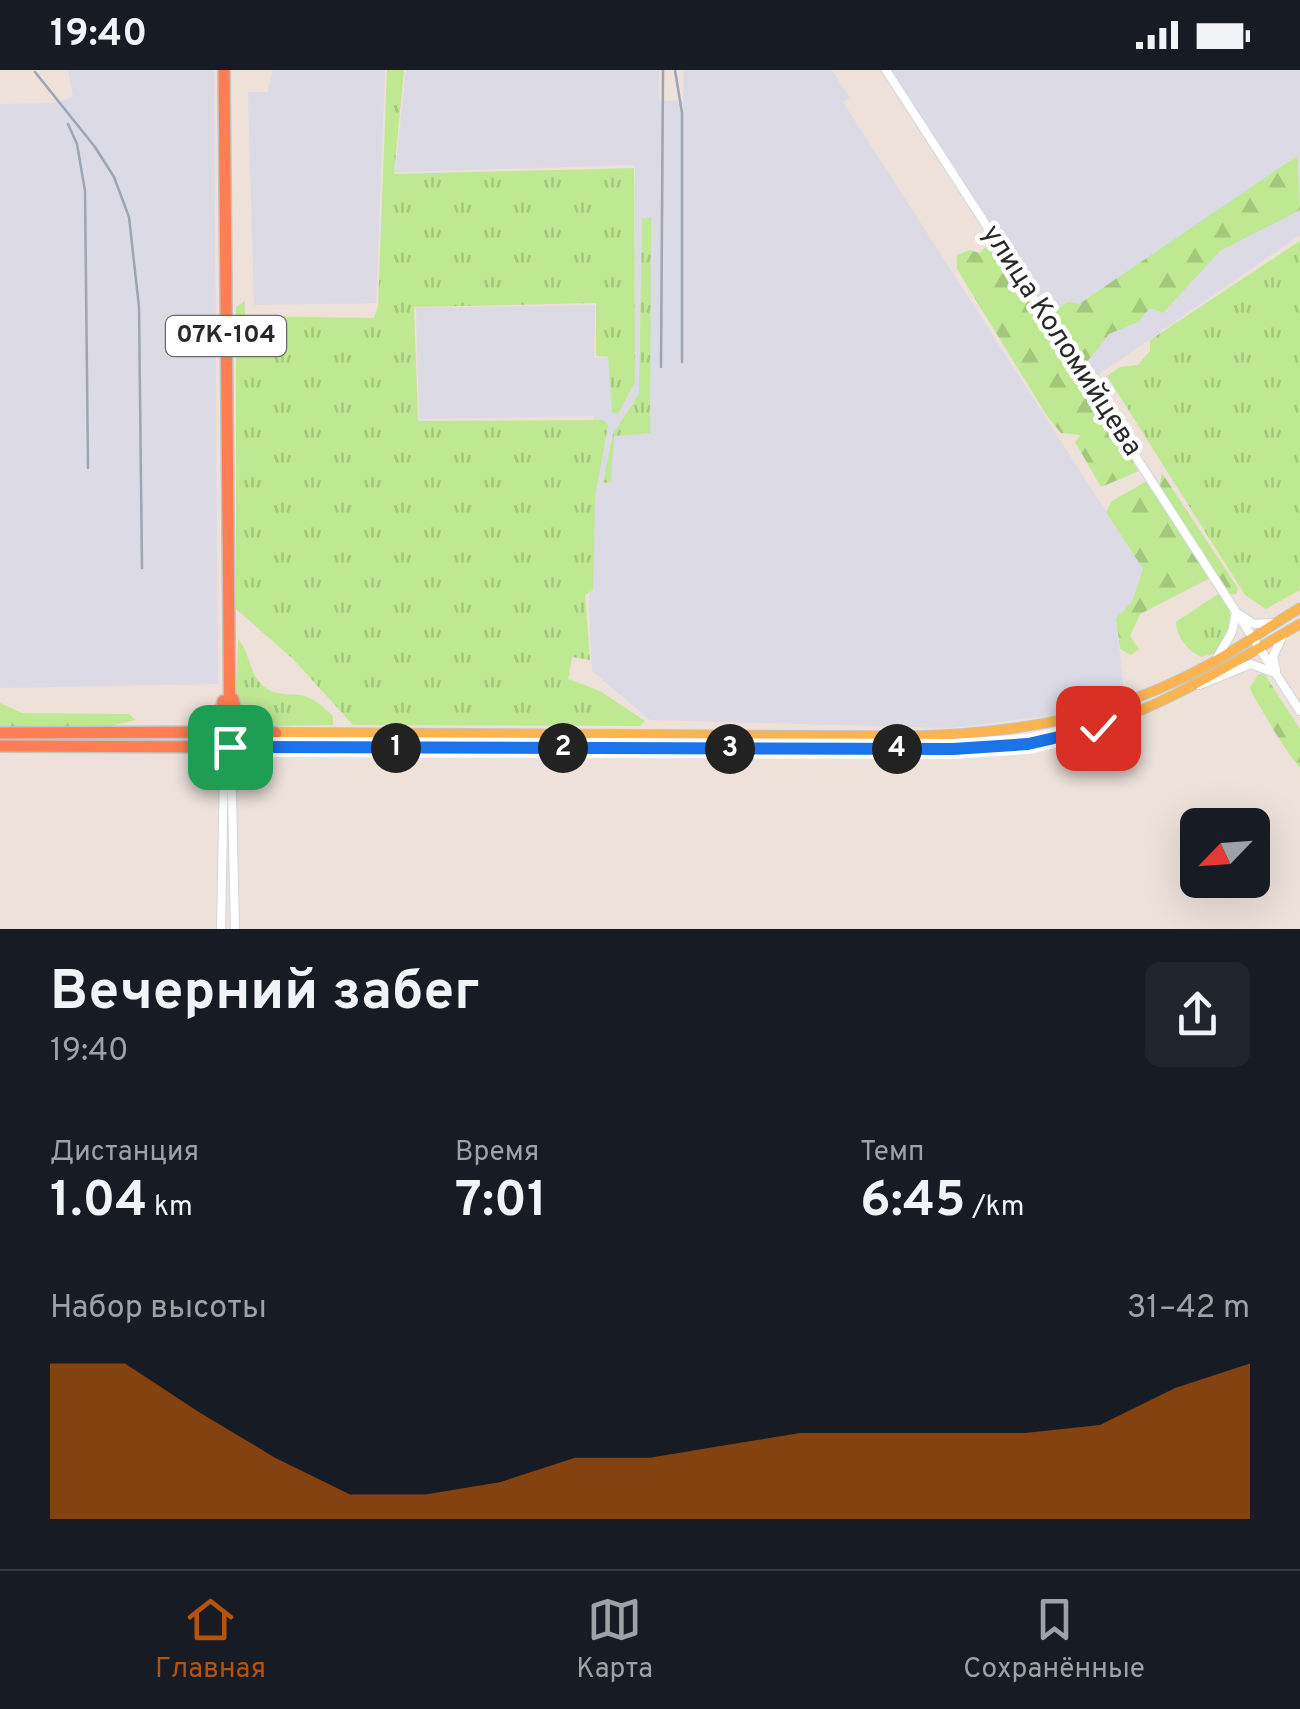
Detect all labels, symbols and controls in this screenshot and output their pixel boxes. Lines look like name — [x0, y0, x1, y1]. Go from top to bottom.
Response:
text: 19:40 — [50, 11, 147, 60]
street label: улица Коломийцева — [973, 218, 1149, 464]
road number: 07К-104 — [166, 316, 286, 356]
pin — [1056, 686, 1141, 771]
icon: check — [1071, 701, 1126, 756]
pin — [188, 705, 273, 790]
icon: arrive — [203, 720, 258, 775]
pin: 1 — [371, 723, 421, 773]
pin: 2 — [538, 723, 588, 773]
pin: 3 — [705, 724, 755, 774]
pin: 4 — [872, 724, 922, 774]
text: 1 — [390, 730, 402, 766]
text: 2 — [554, 730, 572, 766]
text: 3 — [722, 731, 738, 767]
text: 4 — [888, 731, 906, 767]
north arrow — [1180, 808, 1270, 898]
map controls — [1180, 808, 1270, 898]
text: Вечерний забег — [50, 959, 479, 1029]
button: share — [1145, 962, 1250, 1067]
text: 19:40 — [50, 1032, 129, 1072]
text: Дистанция — [50, 1135, 199, 1171]
text: Время — [455, 1135, 539, 1171]
text: Темп — [860, 1135, 924, 1171]
text: 1.04 — [50, 1171, 147, 1234]
text: 7:01 — [455, 1171, 547, 1234]
text: 6:45 — [860, 1171, 966, 1234]
text: km — [147, 1190, 193, 1226]
text: /km — [966, 1190, 1024, 1226]
text: Набор высоты — [50, 1289, 267, 1329]
text: 31–42 m — [1127, 1289, 1250, 1329]
tab: Главная — [155, 1592, 266, 1688]
tab: Карта — [576, 1592, 653, 1688]
tab: Сохранённые — [963, 1592, 1145, 1688]

